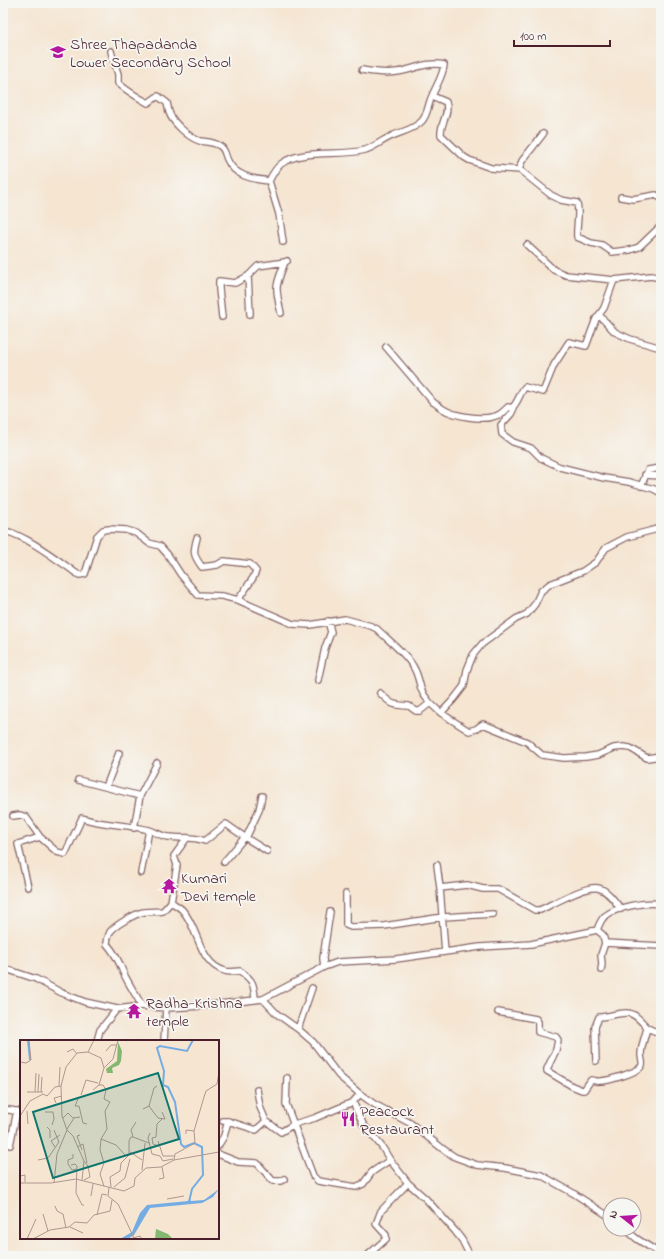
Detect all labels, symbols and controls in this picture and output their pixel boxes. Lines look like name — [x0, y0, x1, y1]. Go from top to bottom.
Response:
scale bar — [514, 22, 610, 48]
text: 100 m — [520, 28, 547, 46]
place label: Shree Thapadanda Lower Secondary School — [70, 33, 231, 75]
school or university icon: Shree Thapadanda Lower Secondary School — [49, 43, 67, 61]
place label: Kumari Devi temple — [180, 867, 257, 909]
temple icon: Kumari Devi temple — [160, 877, 178, 895]
place label: Radha-Krishna temple — [146, 992, 243, 1034]
temple icon: Radha-Krishna temple — [125, 1002, 143, 1020]
inset map — [20, 1040, 219, 1239]
place label: Peacock Restaurant — [360, 1100, 435, 1142]
restaurant icon: Peacock Restaurant — [339, 1110, 357, 1128]
north arrow — [602, 1197, 642, 1237]
text: N — [605, 1208, 622, 1220]

